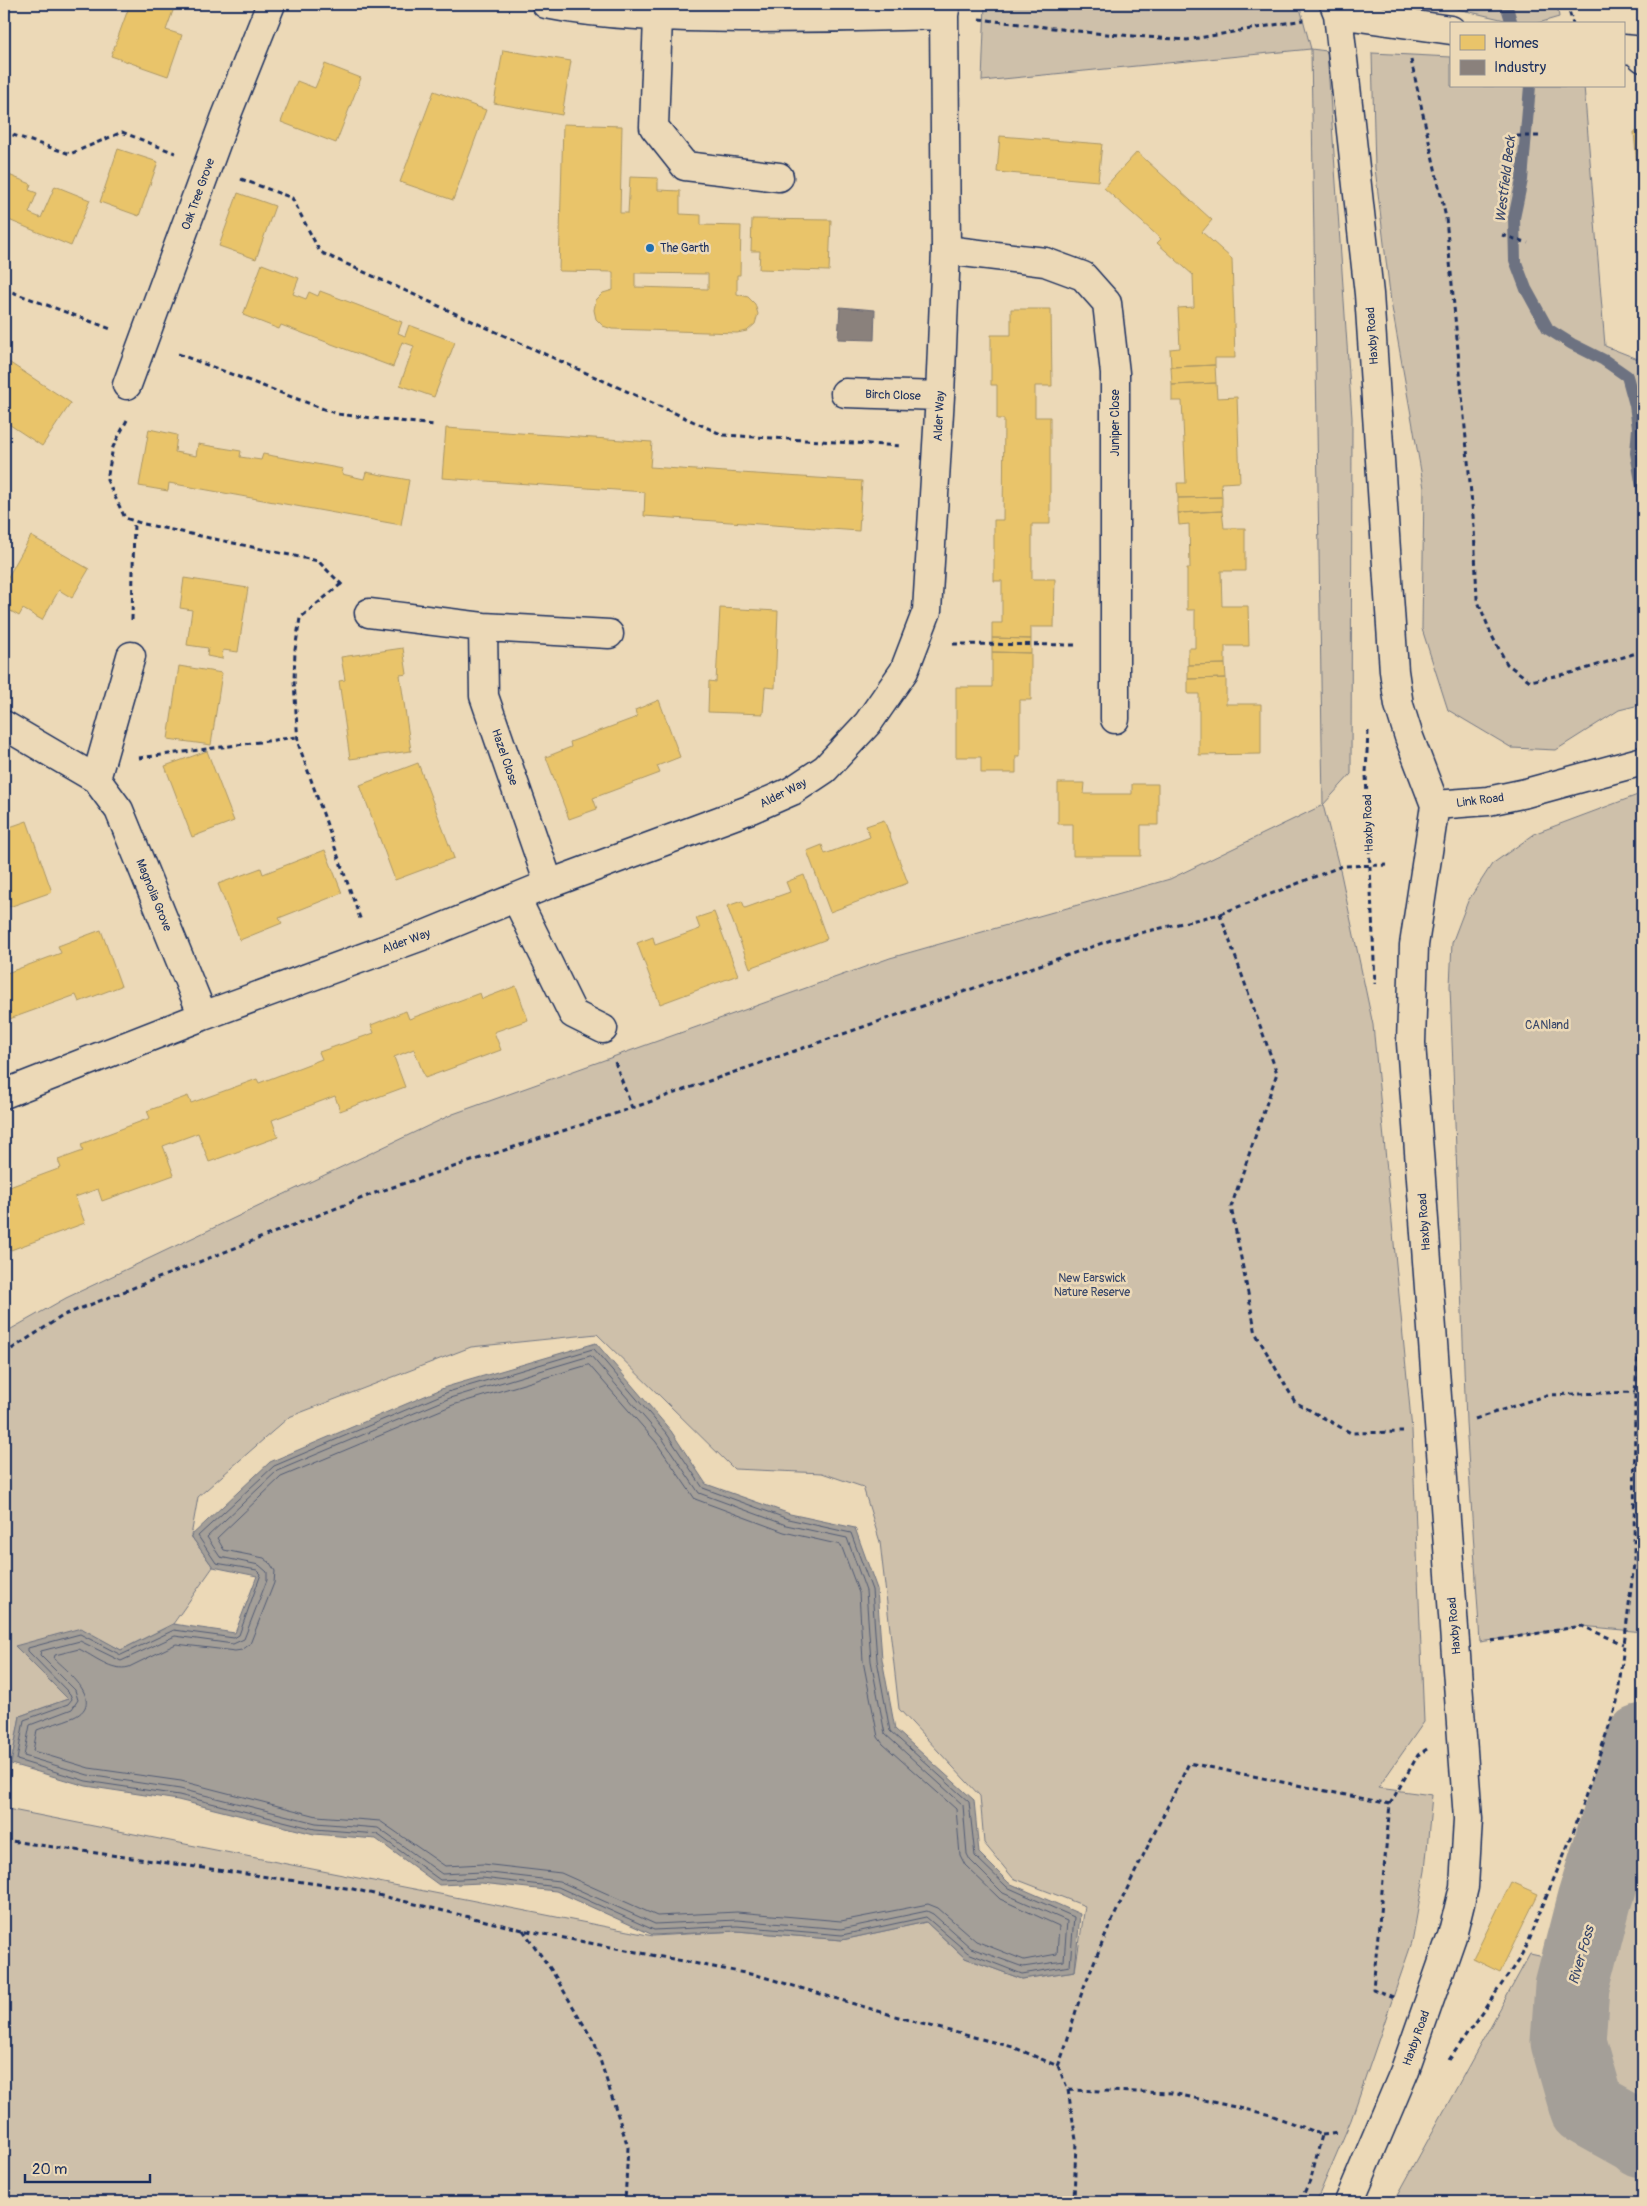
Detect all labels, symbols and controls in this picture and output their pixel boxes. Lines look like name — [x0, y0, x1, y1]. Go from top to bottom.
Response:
legend — [1450, 22, 1624, 88]
text: Homes — [1494, 34, 1539, 53]
text: Industry — [1494, 58, 1547, 77]
water label: Westfield Beck — [1492, 134, 1519, 223]
street label: Oak Tree Grove — [179, 156, 218, 232]
place label: The Garth — [660, 241, 709, 256]
marker: The Garth — [644, 242, 656, 254]
street label: Haxby Road — [1363, 307, 1382, 365]
street label: Birch Close — [865, 387, 921, 404]
street label: Juniper Close — [1108, 389, 1123, 457]
street label: Alder Way — [931, 390, 948, 442]
street label: Hazel Close — [488, 727, 521, 787]
street label: Alder Way — [757, 775, 809, 812]
street label: Link Road — [1455, 790, 1505, 811]
street label: Haxby Road — [1360, 794, 1377, 852]
street label: Magnolia Grove — [132, 857, 175, 934]
street label: Alder Way — [380, 926, 432, 957]
park label: CANland — [1525, 1018, 1569, 1033]
street label: Haxby Road — [1415, 1193, 1434, 1251]
park label: New Earswick Nature Reserve — [1054, 1271, 1130, 1300]
street label: Haxby Road — [1445, 1596, 1464, 1655]
water label: River Foss — [1565, 1922, 1598, 1986]
street label: Haxby Road — [1400, 2008, 1433, 2068]
scale bar — [25, 2151, 150, 2183]
text: 20 m — [32, 2160, 67, 2179]

